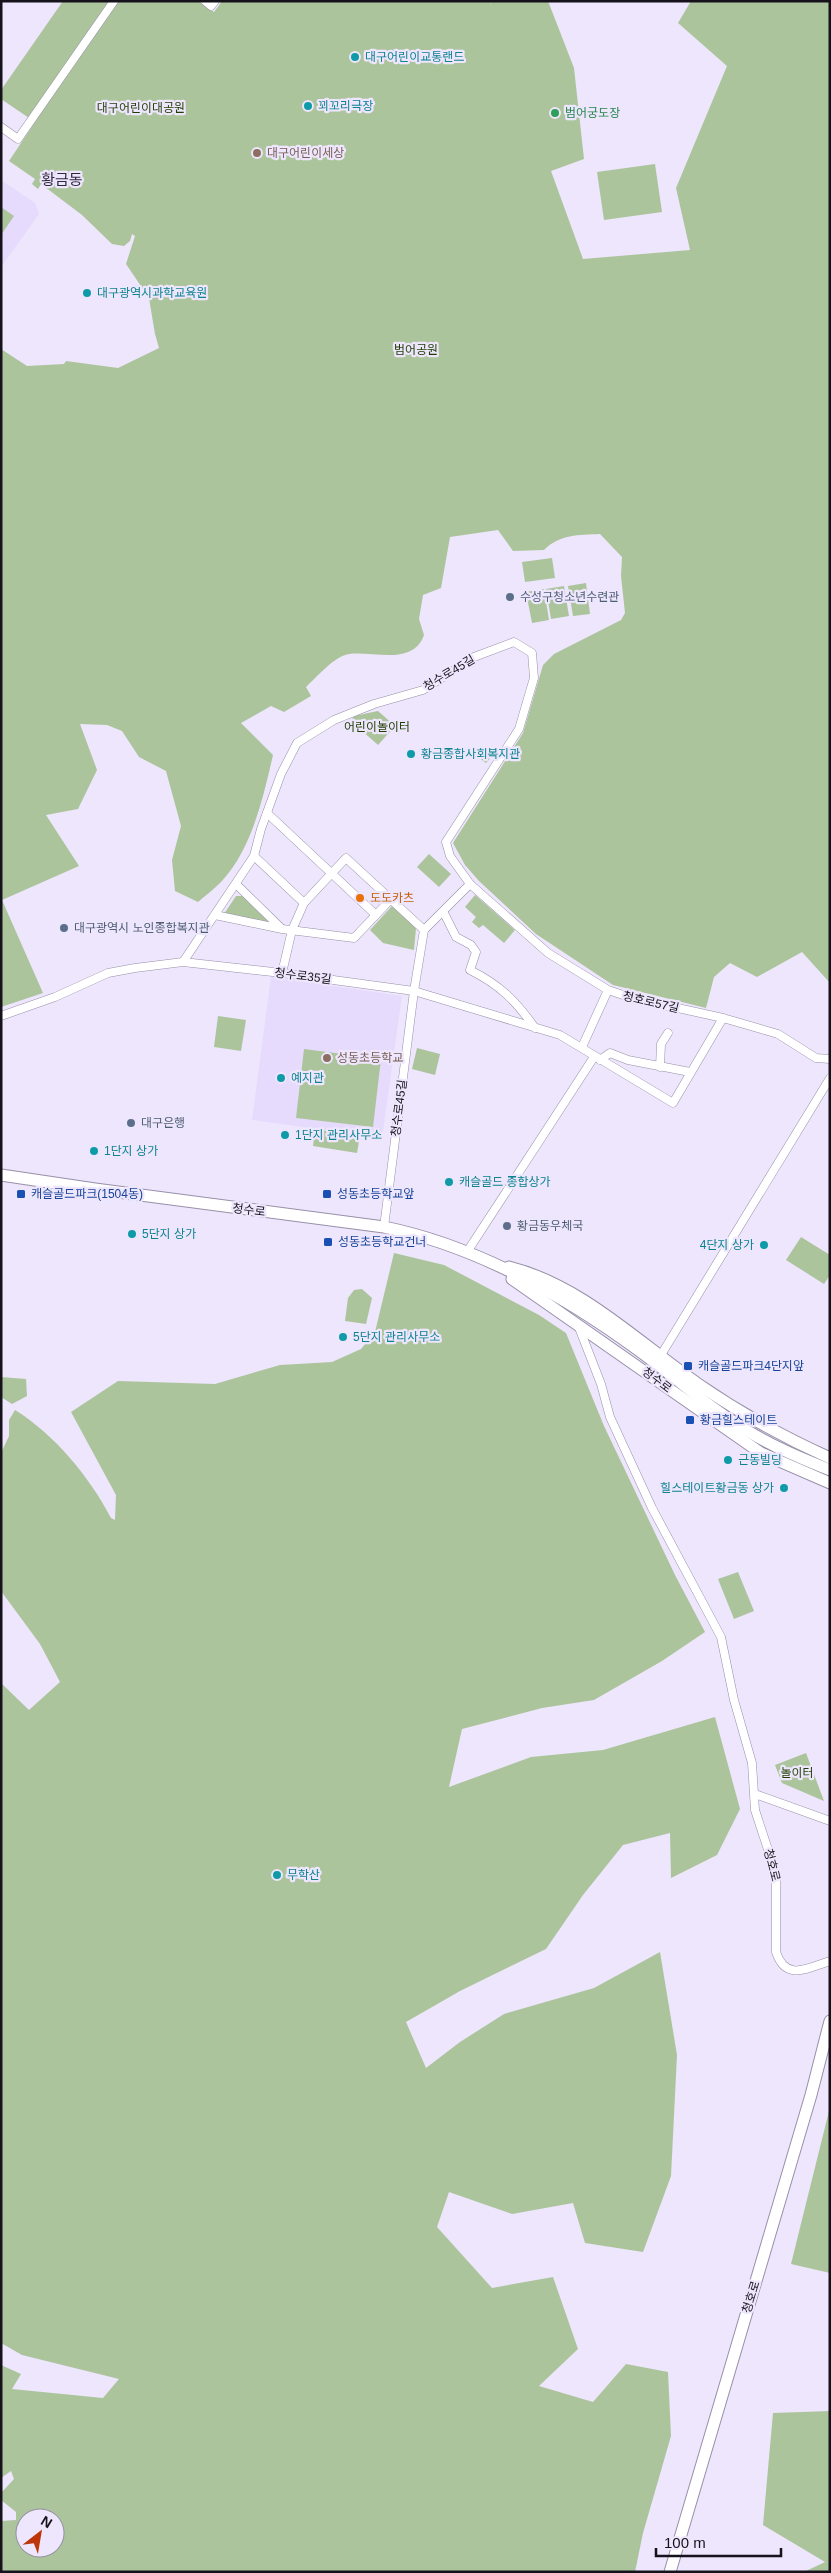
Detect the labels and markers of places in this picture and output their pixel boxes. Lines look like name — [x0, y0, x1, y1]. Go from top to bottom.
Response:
place label: 대구어린이교통랜드 — [365, 50, 464, 64]
marker: 대구어린이교통랜드 — [349, 51, 361, 63]
place label: 꾀꼬리극장 — [318, 99, 373, 113]
marker: 꾀꼬리극장 — [302, 100, 314, 112]
place label: 범어궁도장 — [565, 106, 620, 120]
marker: 범어궁도장 — [549, 107, 561, 119]
place label: 대구어린이세상 — [267, 146, 344, 160]
marker: 대구어린이세상 — [251, 147, 263, 159]
place label: 대구광역시과학교육원 — [97, 286, 207, 300]
marker: 대구광역시과학교육원 — [81, 287, 93, 299]
place label: 수성구청소년수련관 — [520, 590, 619, 604]
marker: 수성구청소년수련관 — [504, 591, 516, 603]
place label: 황금종합사회복지관 — [421, 747, 520, 761]
marker: 황금종합사회복지관 — [405, 748, 417, 760]
place label: 도도카츠 — [370, 891, 414, 905]
marker: 도도카츠 — [354, 892, 366, 904]
place label: 대구광역시 노인종합복지관 — [74, 921, 210, 935]
marker: 대구광역시 노인종합복지관 — [58, 922, 70, 934]
place label: 성동초등학교 — [337, 1051, 403, 1065]
marker: 성동초등학교 — [321, 1052, 333, 1064]
place label: 예지관 — [291, 1071, 324, 1085]
marker: 예지관 — [275, 1072, 287, 1084]
place label: 대구은행 — [141, 1116, 185, 1130]
marker: 대구은행 — [125, 1117, 137, 1129]
place label: 1단지 관리사무소 — [295, 1128, 382, 1142]
marker: 1단지 관리사무소 — [279, 1129, 291, 1141]
place label: 1단지 상가 — [104, 1144, 158, 1158]
marker: 1단지 상가 — [88, 1145, 100, 1157]
place label: 캐슬골드 종합상가 — [459, 1175, 551, 1189]
marker: 캐슬골드 종합상가 — [443, 1176, 455, 1188]
place label: 캐슬골드파크(1504동) — [31, 1187, 143, 1201]
place label: 성동초등학교앞 — [337, 1187, 414, 1201]
marker: 캐슬골드파크(1504동) — [15, 1188, 27, 1200]
marker: 성동초등학교앞 — [321, 1188, 333, 1200]
place label: 황금동우체국 — [517, 1219, 583, 1233]
marker: 황금동우체국 — [501, 1220, 513, 1232]
place label: 5단지 상가 — [142, 1227, 196, 1241]
marker: 5단지 상가 — [126, 1228, 138, 1240]
place label: 성동초등학교건너 — [338, 1235, 426, 1249]
marker: 성동초등학교건너 — [322, 1236, 334, 1248]
place label: 4단지 상가 — [700, 1238, 754, 1252]
marker: 4단지 상가 — [758, 1239, 770, 1251]
place label: 5단지 관리사무소 — [353, 1330, 440, 1344]
marker: 5단지 관리사무소 — [337, 1331, 349, 1343]
place label: 캐슬골드파크4단지앞 — [698, 1359, 804, 1373]
marker: 캐슬골드파크4단지앞 — [682, 1360, 694, 1372]
place label: 황금힐스테이트 — [700, 1413, 777, 1427]
marker: 황금힐스테이트 — [684, 1414, 696, 1426]
place label: 근동빌딩 — [738, 1453, 782, 1467]
marker: 근동빌딩 — [722, 1454, 734, 1466]
place label: 힐스테이트황금동 상가 — [660, 1481, 774, 1495]
marker: 힐스테이트황금동 상가 — [778, 1482, 790, 1494]
place label: 무학산 — [287, 1868, 320, 1882]
marker: 무학산 — [271, 1869, 283, 1881]

